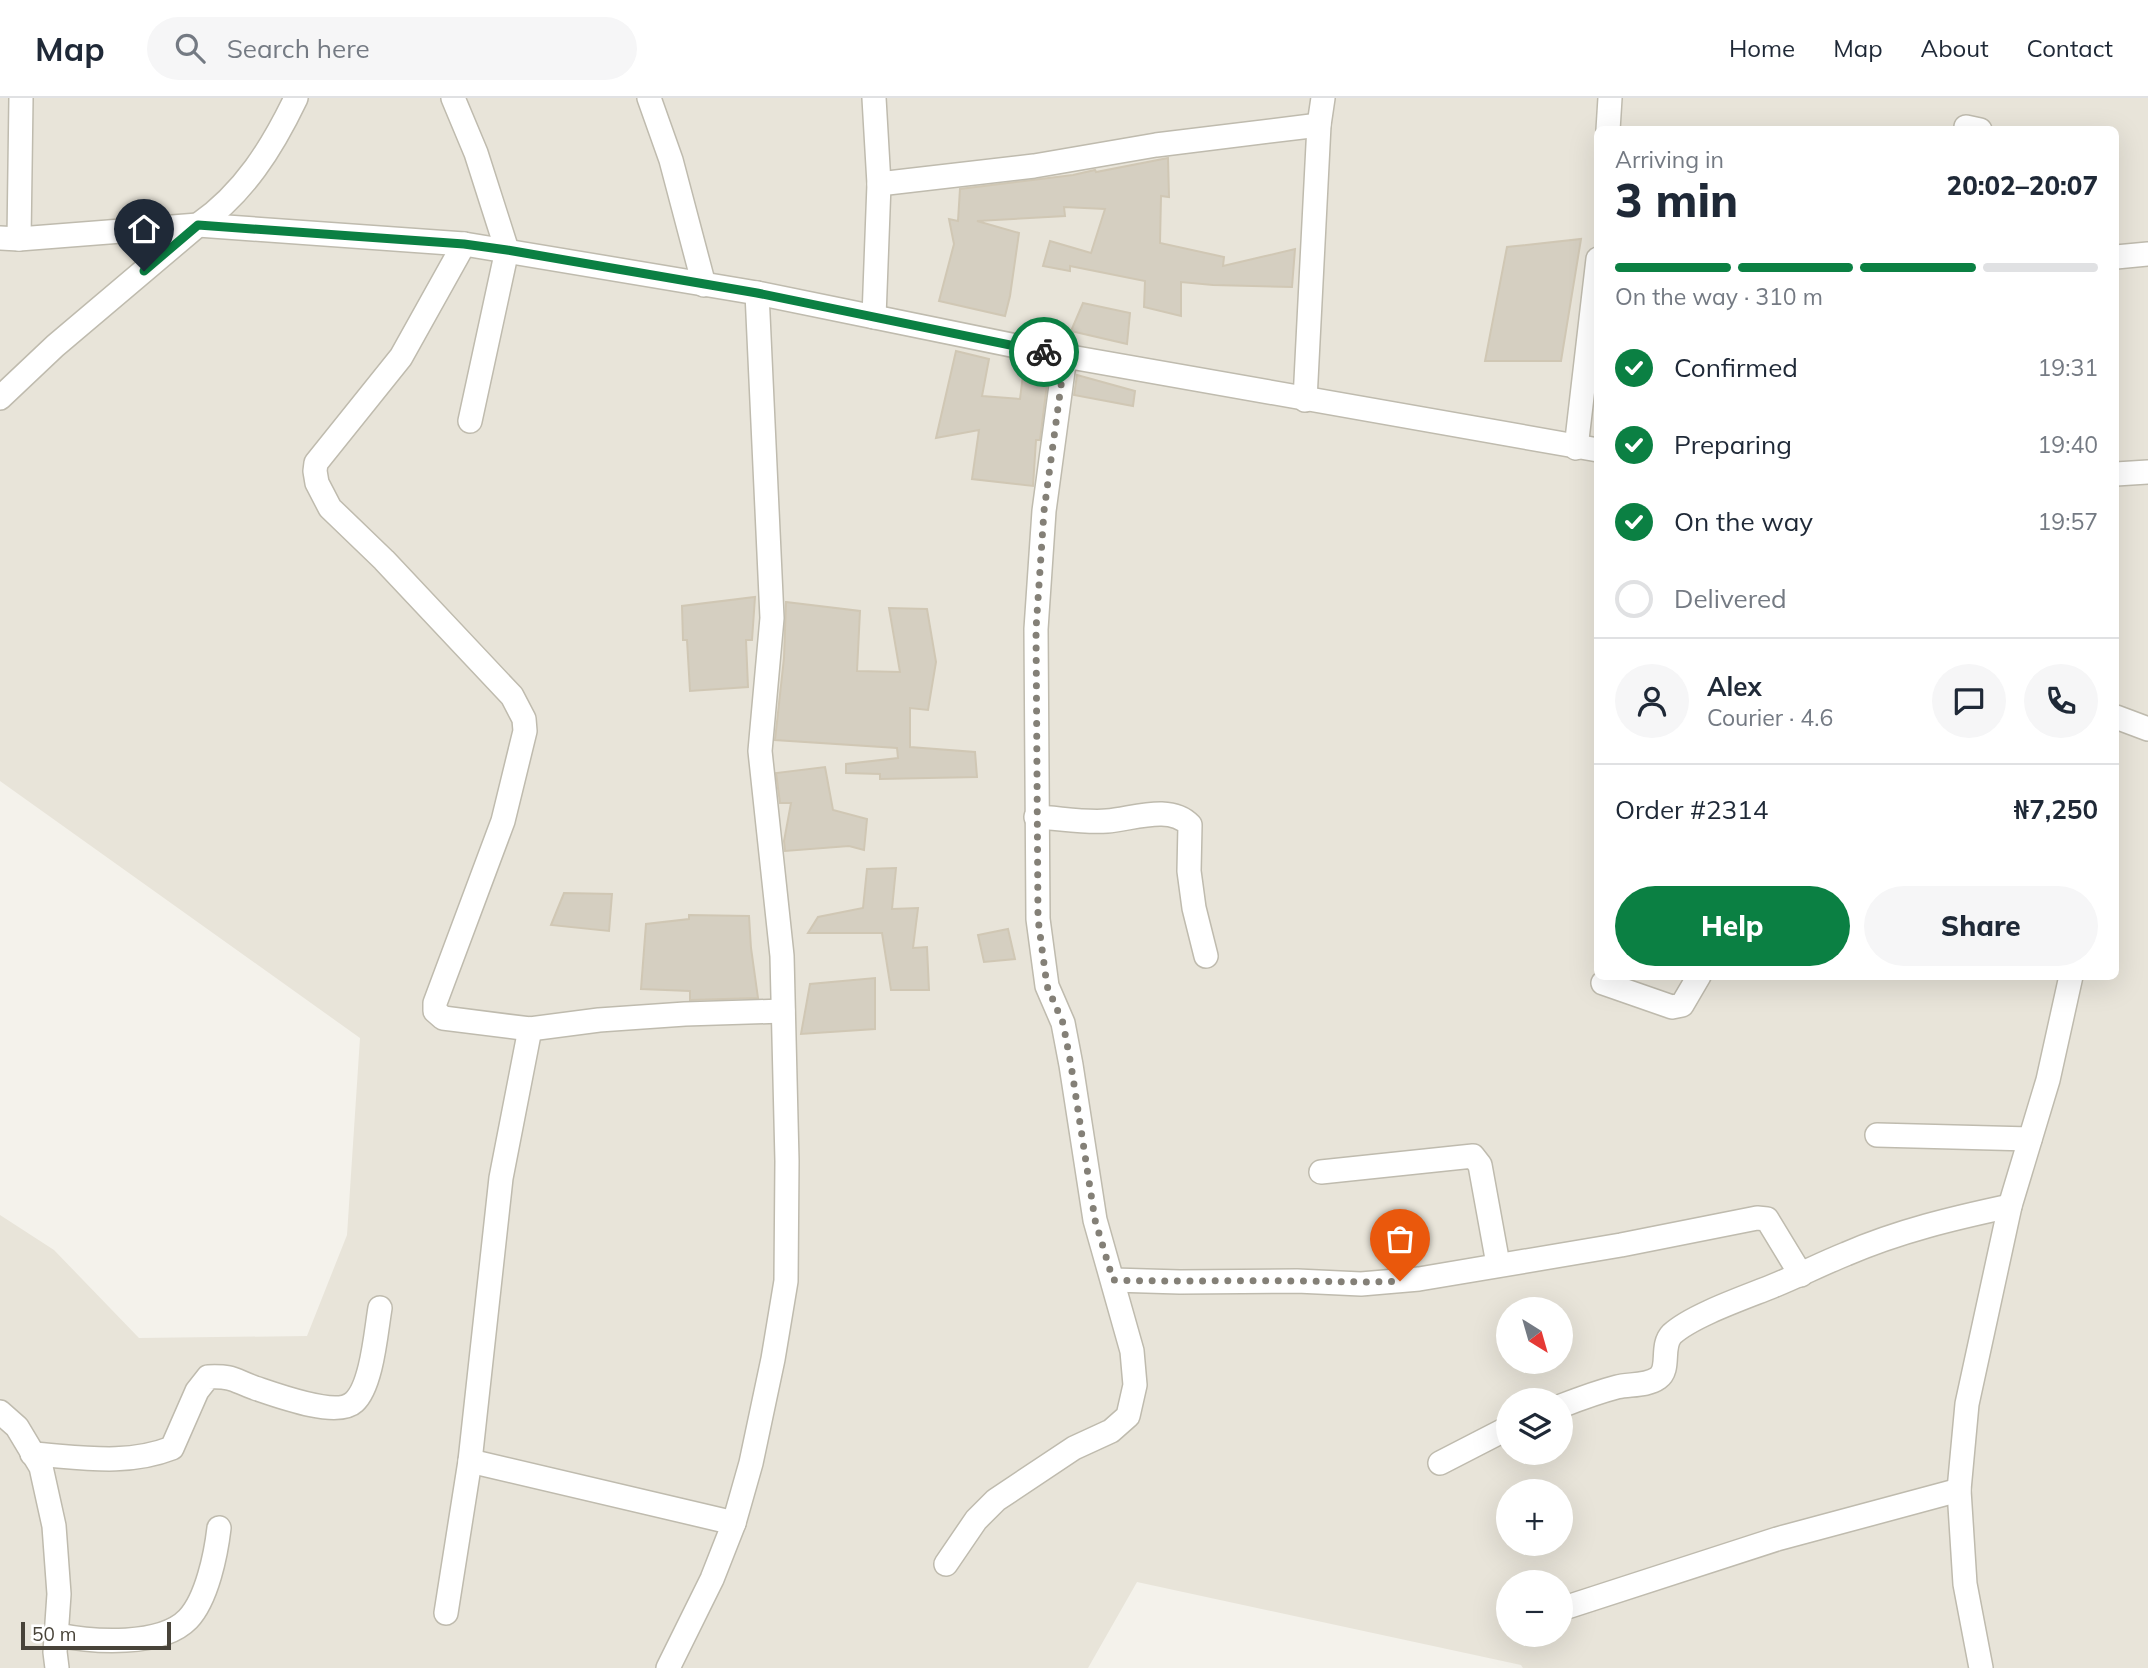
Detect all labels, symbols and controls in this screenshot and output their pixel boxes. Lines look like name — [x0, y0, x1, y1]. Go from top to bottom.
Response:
search box — [147, 17, 637, 80]
text: Map — [35, 28, 105, 69]
icon: search — [171, 29, 209, 67]
text: Search here — [227, 32, 370, 65]
text: Home — [1729, 33, 1795, 63]
text: Map — [1833, 33, 1883, 63]
text: About — [1921, 33, 1989, 63]
text: Contact — [2027, 33, 2113, 63]
text: Arriving in — [1615, 145, 1724, 174]
text: 20:02–20:07 — [1947, 169, 2098, 202]
text: 3 min — [1615, 171, 1738, 229]
pin — [114, 199, 174, 271]
icon: home — [125, 210, 163, 248]
text: On the way · 310 m — [1615, 282, 1823, 311]
courier — [1009, 317, 1079, 387]
icon: bike — [1025, 333, 1063, 371]
icon: check — [1615, 349, 1653, 387]
text: Confirmed — [1674, 351, 1798, 384]
text: 19:31 — [2038, 353, 2098, 382]
icon: check — [1615, 426, 1653, 464]
text: Preparing — [1674, 428, 1792, 461]
text: 19:40 — [2038, 430, 2098, 459]
icon: check — [1615, 503, 1653, 541]
text: On the way — [1674, 505, 1813, 538]
text: 19:57 — [2038, 507, 2098, 536]
text: Delivered — [1674, 582, 1787, 615]
button: person — [1615, 664, 1689, 738]
button: chat — [1932, 664, 2006, 738]
button: phone — [2024, 664, 2098, 738]
text: Alex — [1707, 670, 1762, 703]
text: Courier · 4.6 — [1707, 703, 1833, 732]
text: Order #2314 — [1615, 793, 1768, 826]
text: ₦7,250 — [2014, 793, 2098, 826]
button: Help — [1615, 886, 1850, 966]
button: Share — [1864, 886, 2098, 966]
pin — [1370, 1209, 1430, 1281]
icon: bag — [1381, 1220, 1419, 1258]
north arrow — [1496, 1297, 1573, 1374]
map controls — [1496, 1297, 1573, 1647]
button: layers — [1496, 1388, 1573, 1465]
button: + — [1496, 1479, 1573, 1556]
button: − — [1496, 1570, 1573, 1647]
scale bar — [21, 1619, 172, 1651]
text: 50 m — [32, 1622, 76, 1646]

